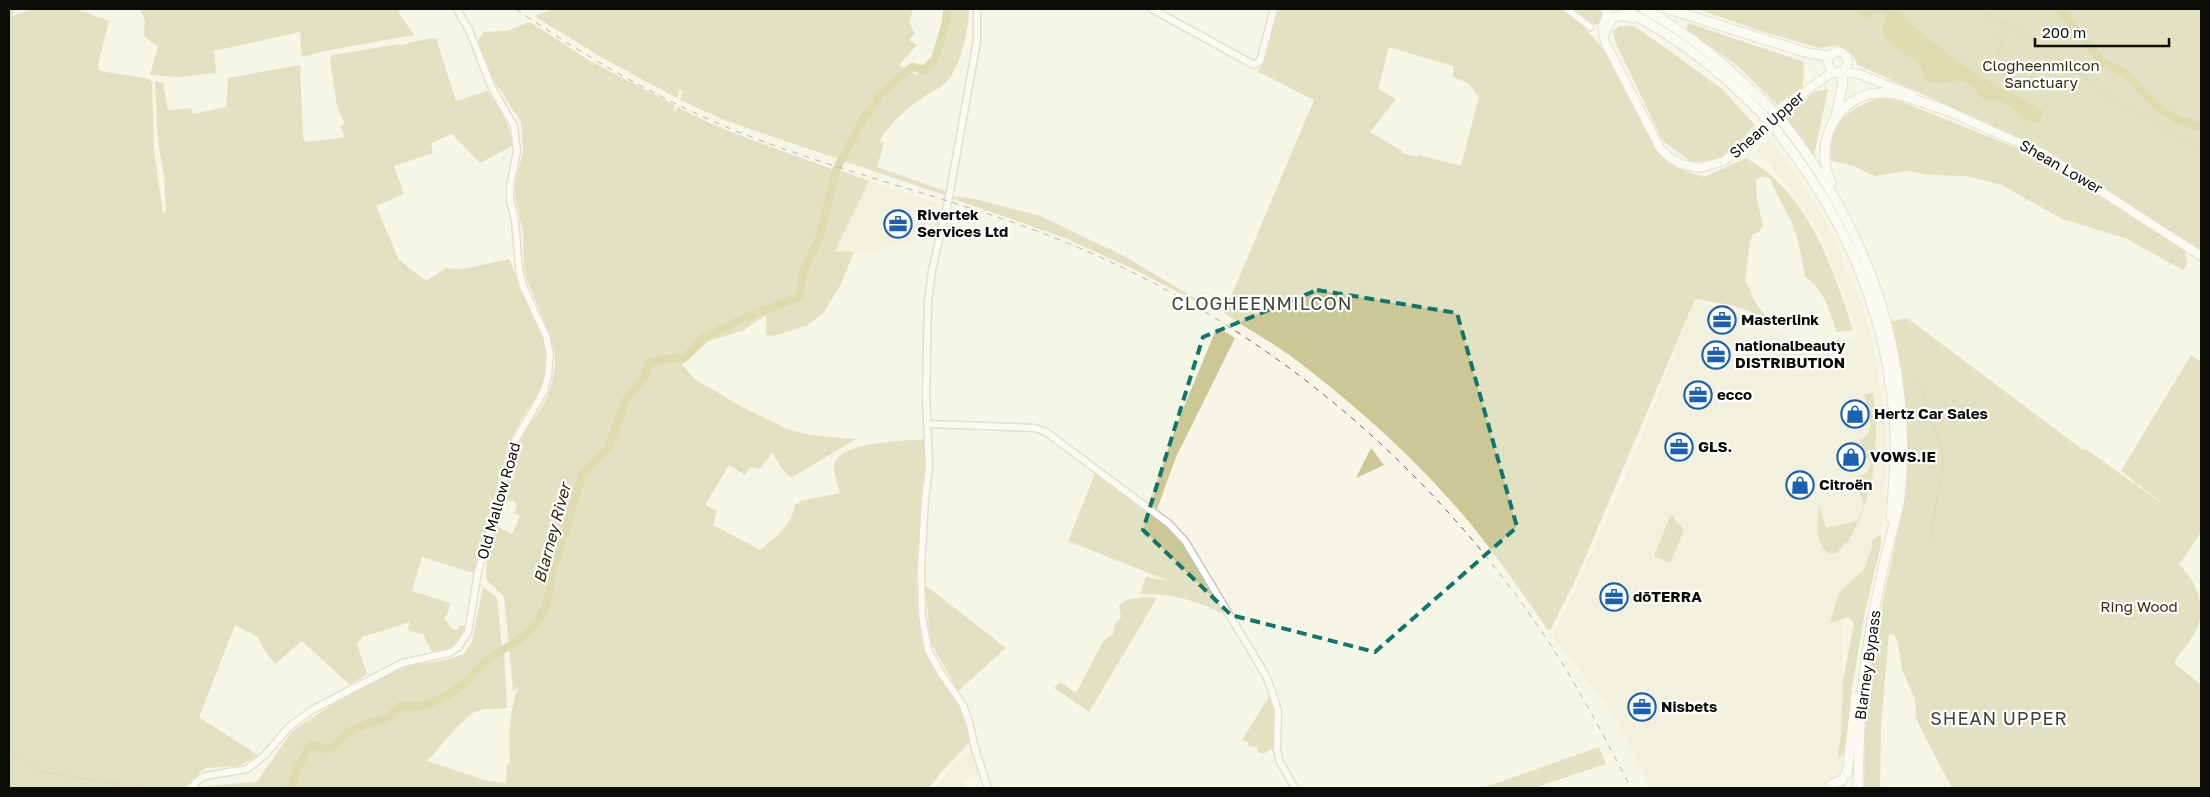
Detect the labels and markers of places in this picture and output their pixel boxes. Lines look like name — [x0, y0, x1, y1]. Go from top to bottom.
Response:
place label: Rivertek Services Ltd — [917, 205, 1008, 240]
office icon: Rivertek Services Ltd — [883, 209, 913, 239]
office icon: Masterlink — [1707, 305, 1737, 335]
place label: Masterlink — [1741, 310, 1819, 328]
place label: nationalbeauty DISTRIBUTION — [1735, 336, 1846, 371]
office icon: nationalbeauty DISTRIBUTION — [1701, 340, 1731, 370]
office icon: ecco — [1683, 380, 1713, 410]
place label: ecco — [1717, 385, 1752, 403]
shop icon: Hertz Car Sales — [1840, 399, 1870, 429]
place label: Hertz Car Sales — [1874, 404, 1988, 422]
office icon: GLS. — [1664, 432, 1694, 462]
place label: GLS. — [1698, 437, 1732, 455]
shop icon: VOWS.IE — [1836, 442, 1866, 472]
place label: VOWS.IE — [1870, 447, 1936, 465]
shop icon: Citroën — [1785, 470, 1815, 500]
place label: Citroën — [1819, 475, 1872, 493]
office icon: dōTERRA — [1599, 582, 1629, 612]
place label: dōTERRA — [1633, 587, 1702, 605]
office icon: Nisbets — [1627, 692, 1657, 722]
place label: Nisbets — [1661, 697, 1717, 715]

